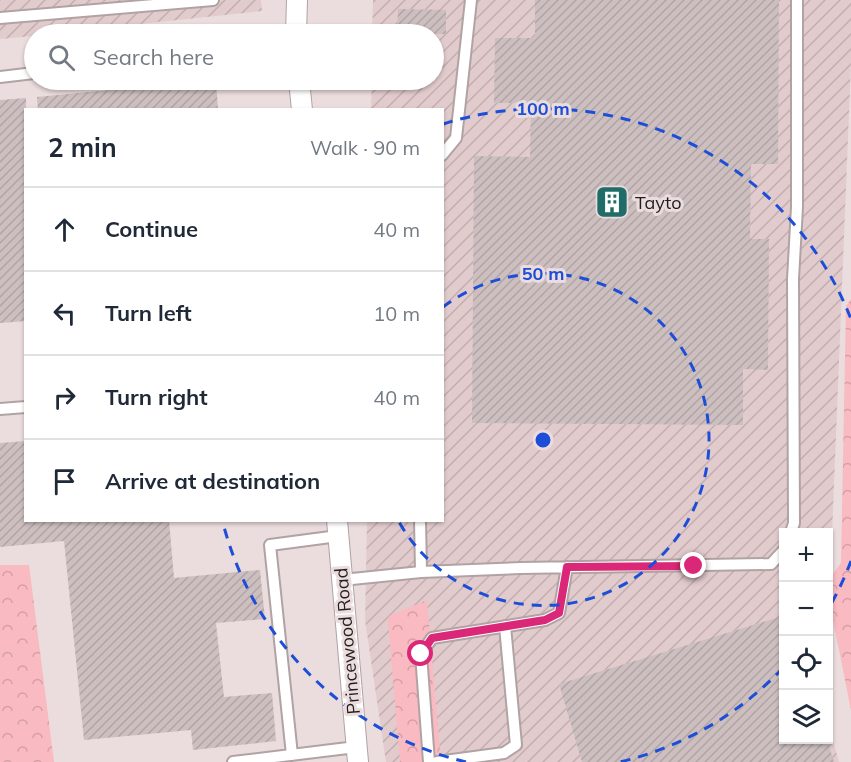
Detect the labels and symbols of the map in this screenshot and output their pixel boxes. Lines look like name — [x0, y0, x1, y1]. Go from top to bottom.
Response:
text: 100 m — [516, 97, 570, 120]
building icon: Tayto — [594, 184, 630, 220]
place label: Tayto — [635, 191, 681, 214]
text: 50 m — [522, 262, 564, 285]
centre of rings — [533, 430, 553, 450]
route end — [680, 552, 706, 578]
street label: Princewood Road — [329, 567, 365, 715]
route start — [407, 640, 433, 666]

